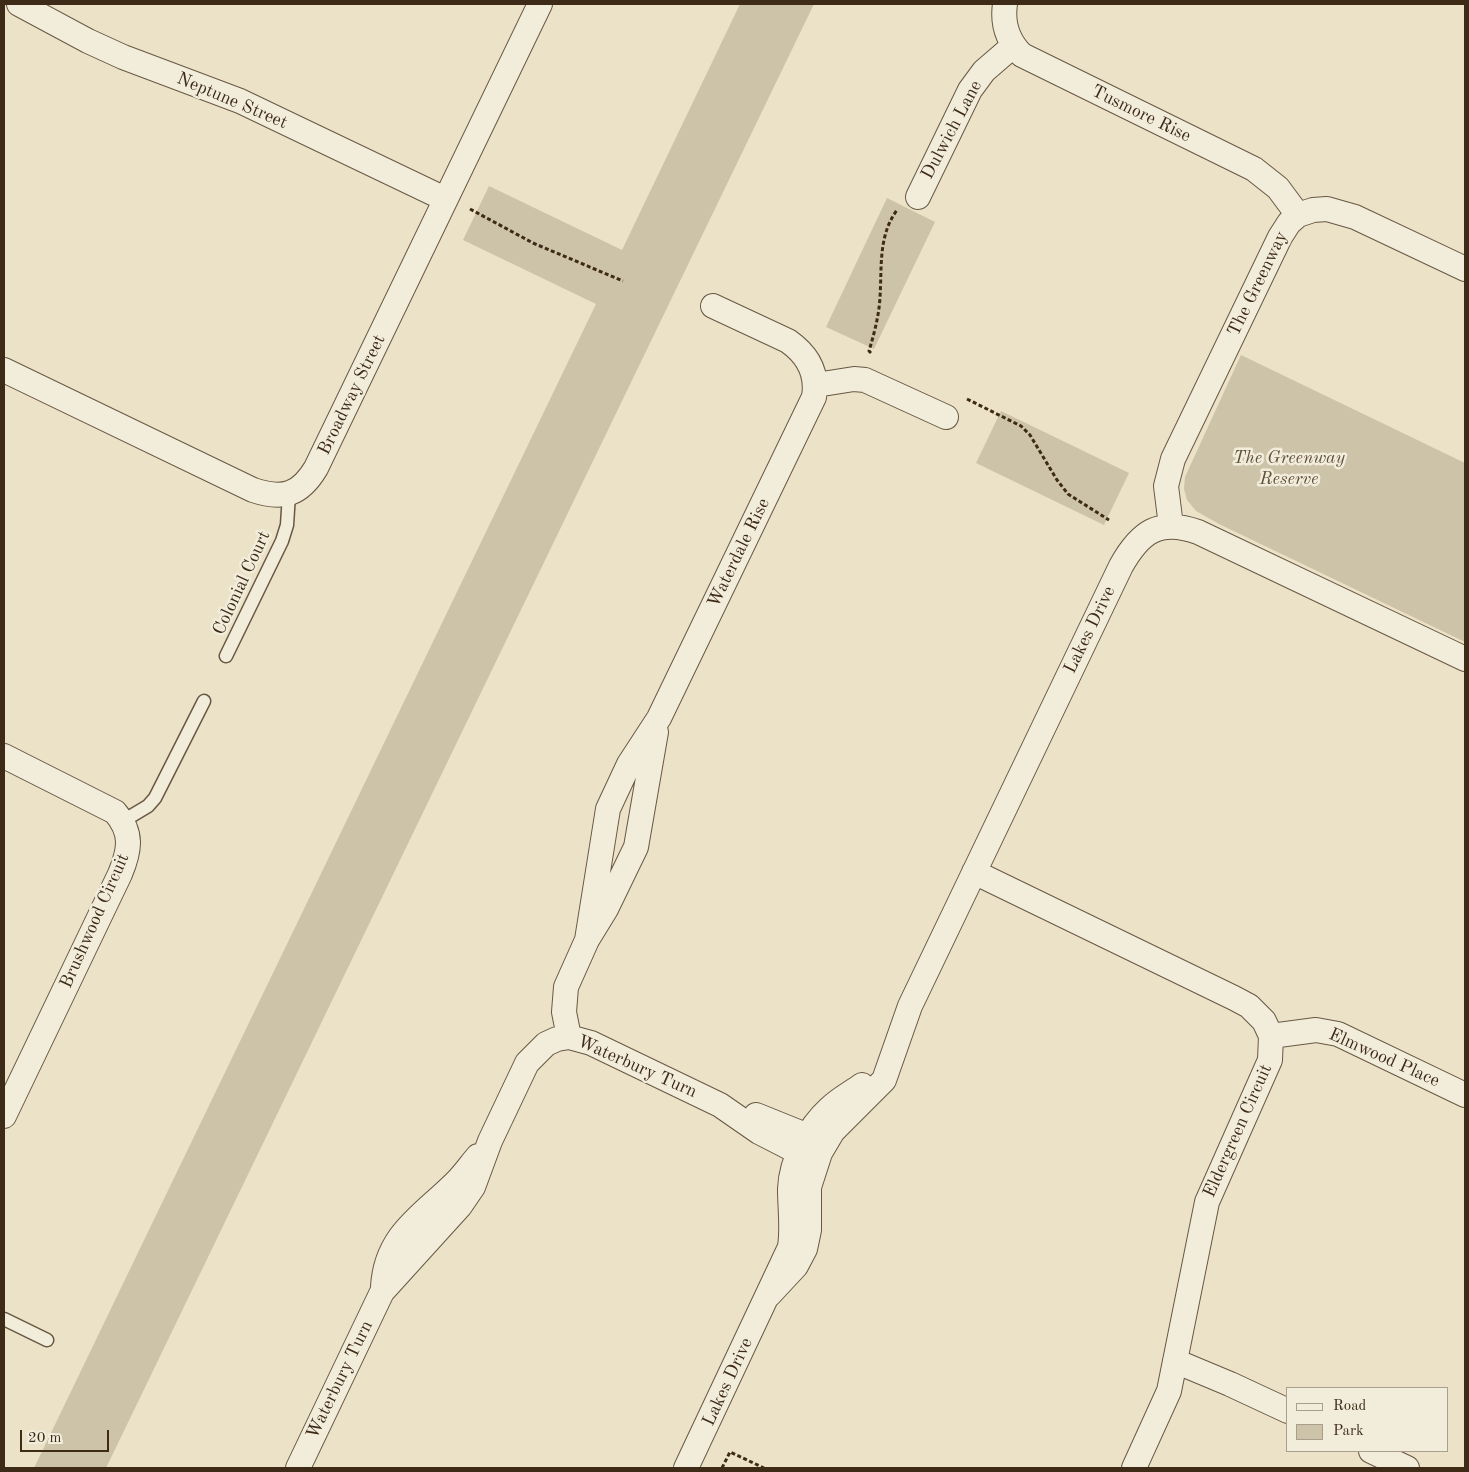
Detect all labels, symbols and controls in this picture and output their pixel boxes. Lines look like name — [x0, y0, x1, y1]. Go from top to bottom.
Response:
street label: Neptune Street — [173, 68, 291, 134]
street label: Dulwich Lane — [917, 77, 987, 183]
street label: Tusmore Rise — [1088, 81, 1194, 147]
street label: The Greenway — [1223, 228, 1293, 340]
street label: Broadway Street — [314, 331, 390, 459]
park label: The Greenway Reserve — [1233, 447, 1345, 489]
street label: Waterdale Rise — [703, 495, 775, 611]
street label: Colonial Court — [208, 527, 276, 639]
street label: Lakes Drive — [1060, 583, 1120, 677]
street label: Brushwood Circuit — [56, 850, 134, 992]
street label: Elmwood Place — [1325, 1024, 1443, 1092]
street label: Waterbury Turn — [574, 1031, 700, 1103]
street label: Eldergreen Circuit — [1199, 1061, 1277, 1201]
street label: Waterbury Turn — [302, 1317, 378, 1443]
street label: Lakes Drive — [698, 1335, 758, 1429]
legend — [1286, 1387, 1449, 1452]
text: Road — [1333, 1399, 1366, 1414]
scale bar — [22, 1420, 111, 1452]
text: Park — [1333, 1424, 1364, 1439]
text: 20 m — [28, 1431, 62, 1446]

